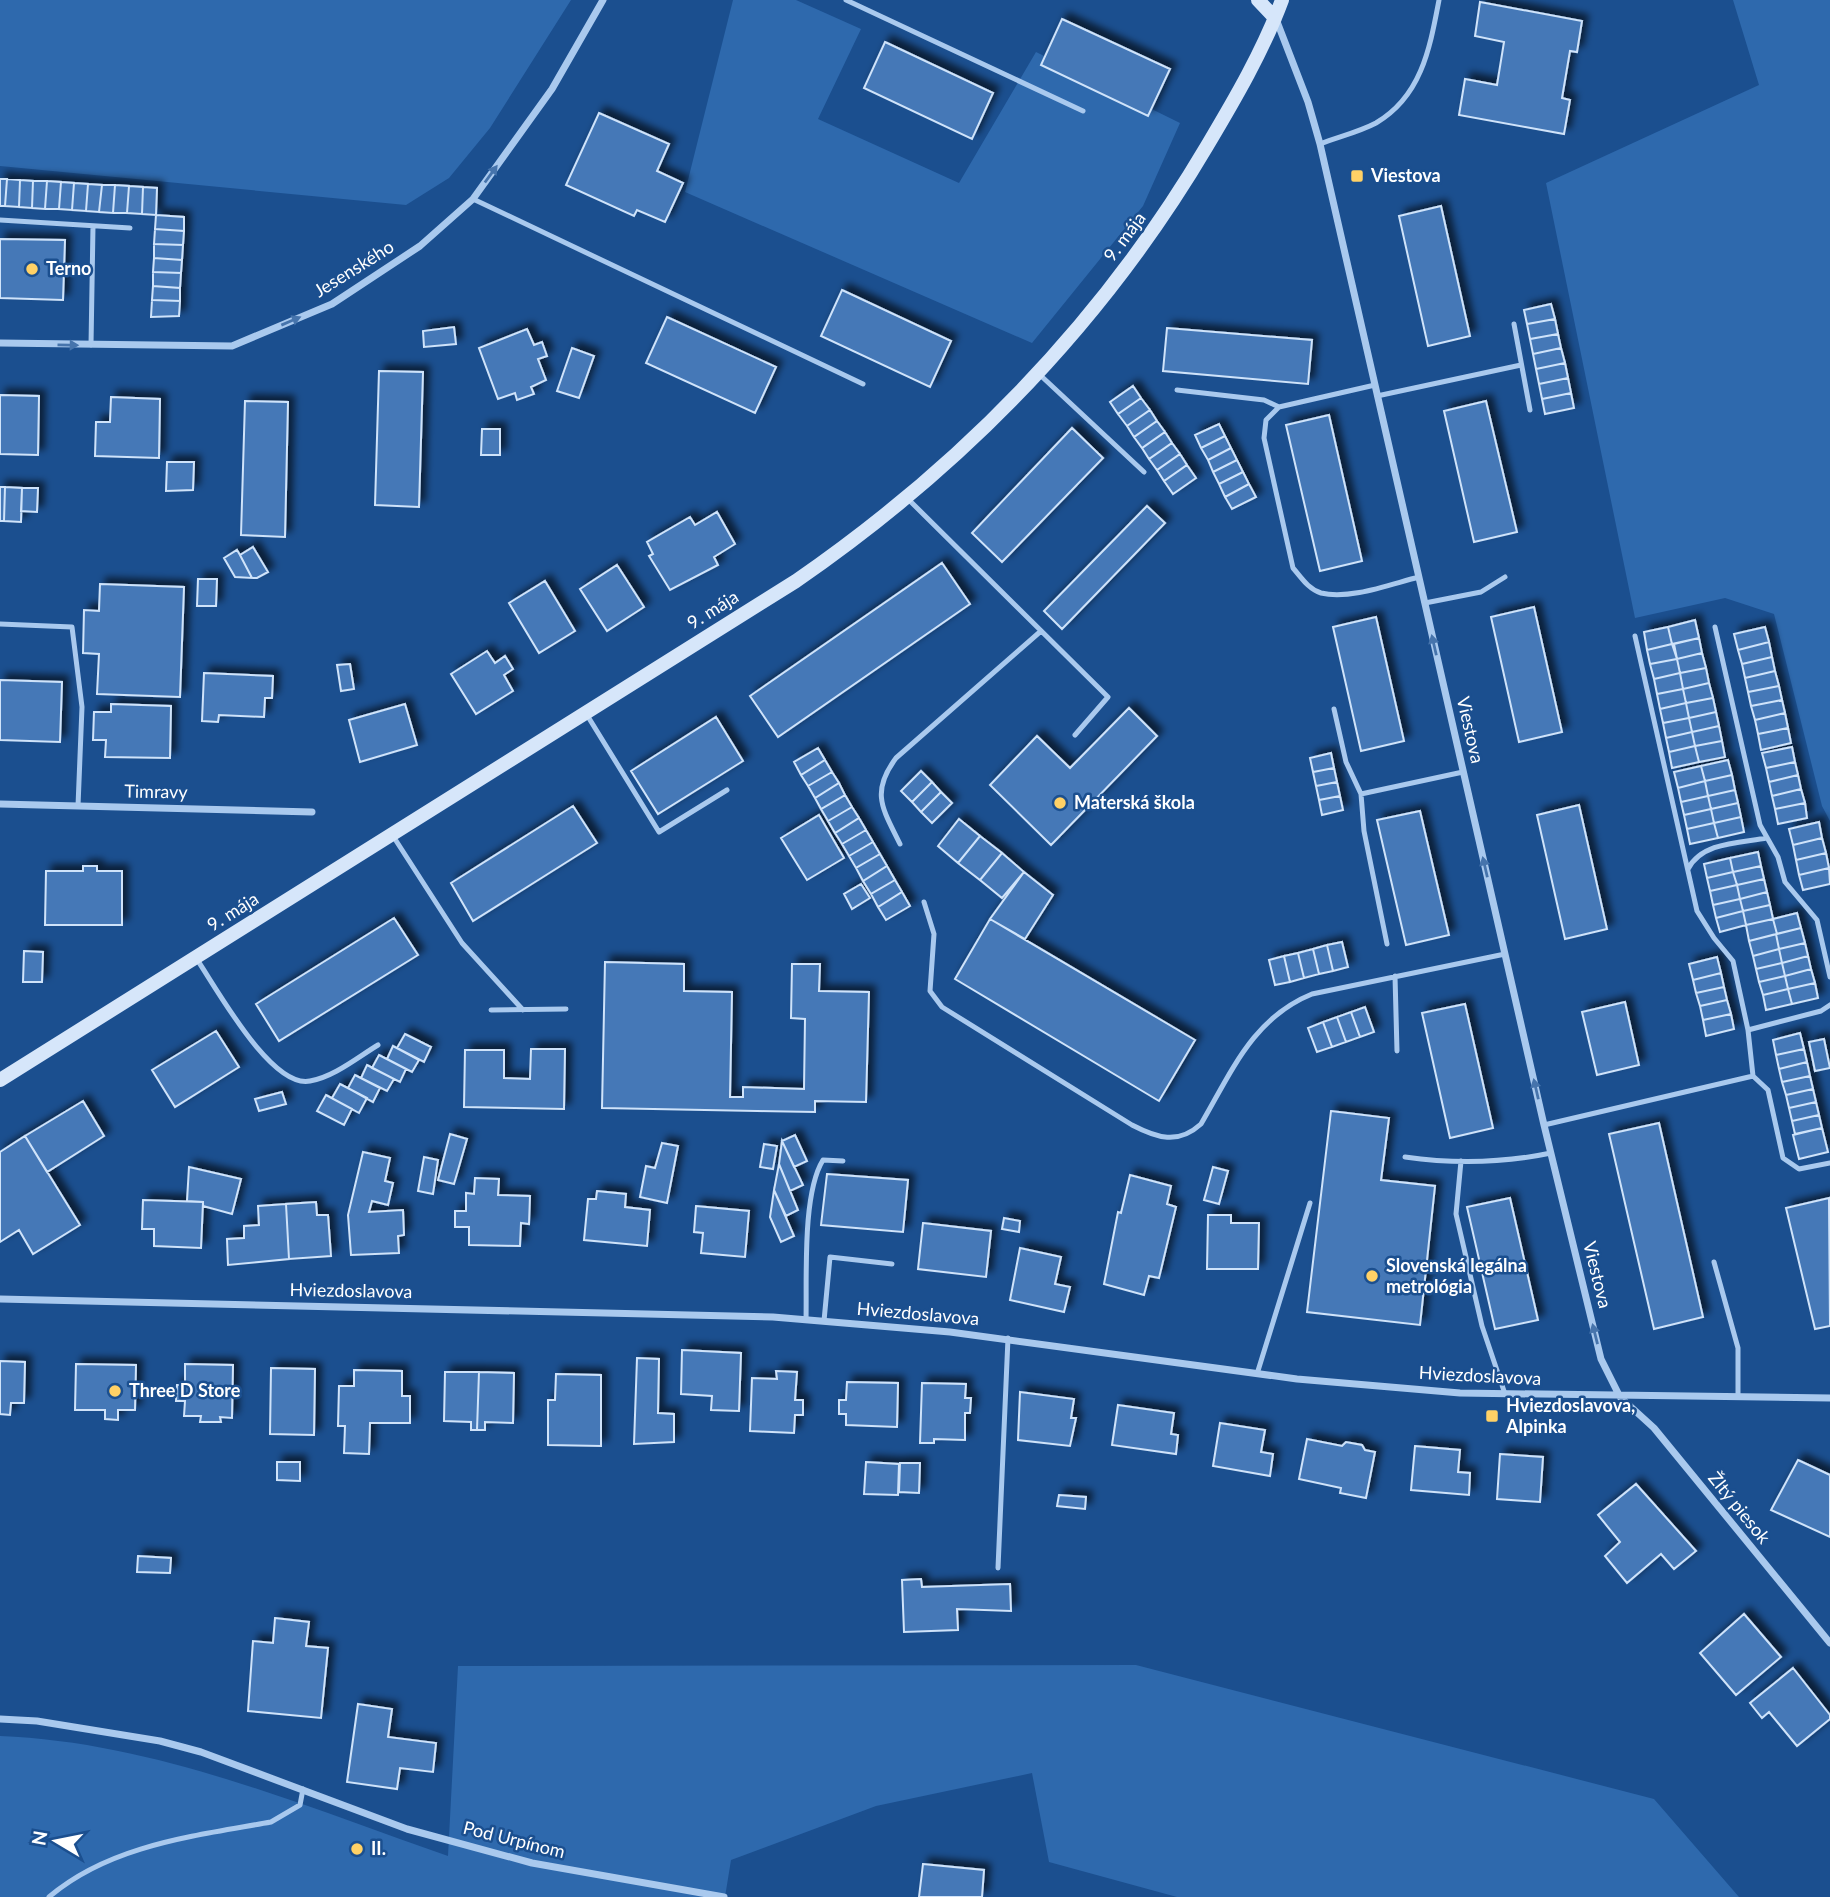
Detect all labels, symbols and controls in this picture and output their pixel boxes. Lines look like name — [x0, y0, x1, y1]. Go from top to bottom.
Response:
place label: Viestova — [1370, 164, 1441, 186]
one-way arrow — [484, 165, 498, 183]
marker: Viestova — [1349, 168, 1365, 184]
street label: 9. mája — [1098, 207, 1150, 266]
street label: Jesenského — [309, 235, 398, 301]
place label: Terno — [46, 257, 91, 279]
marker: Terno — [24, 261, 40, 277]
one-way arrow — [280, 316, 301, 327]
one-way arrow — [57, 339, 79, 350]
street label: 9. mája — [683, 585, 742, 633]
one-way arrow — [1429, 634, 1440, 656]
street label: Viestova — [1453, 694, 1489, 765]
street label: Timravy — [124, 779, 189, 803]
place label: Materská škola — [1074, 791, 1195, 813]
marker: Materská škola — [1052, 795, 1068, 811]
one-way arrow — [1479, 856, 1490, 878]
street label: 9. mája — [203, 887, 262, 935]
one-way arrow — [1530, 1078, 1541, 1100]
street label: Viestova — [1579, 1239, 1617, 1311]
place label: Slovenská legálna metrológia — [1386, 1254, 1527, 1297]
marker: Slovenská legálna metrológia — [1364, 1268, 1380, 1284]
street label: Hviezdoslavova — [289, 1278, 413, 1302]
street label: Hviezdoslavova — [856, 1297, 980, 1329]
one-way arrow — [1589, 1322, 1600, 1344]
street label: Hviezdoslavova — [1418, 1361, 1542, 1389]
place label: Three D Store — [129, 1379, 241, 1401]
marker: Three D Store — [107, 1383, 123, 1399]
place label: Hviezdoslavova, Alpinka — [1505, 1394, 1635, 1437]
marker: Hviezdoslavova, Alpinka — [1484, 1408, 1500, 1424]
street label: Žltý piesok — [1704, 1467, 1776, 1548]
north arrow — [21, 1806, 91, 1876]
street label: Pod Urpínom — [461, 1816, 567, 1862]
text: N — [26, 1829, 51, 1847]
place label: II. — [371, 1837, 386, 1859]
marker: II. — [349, 1841, 365, 1857]

